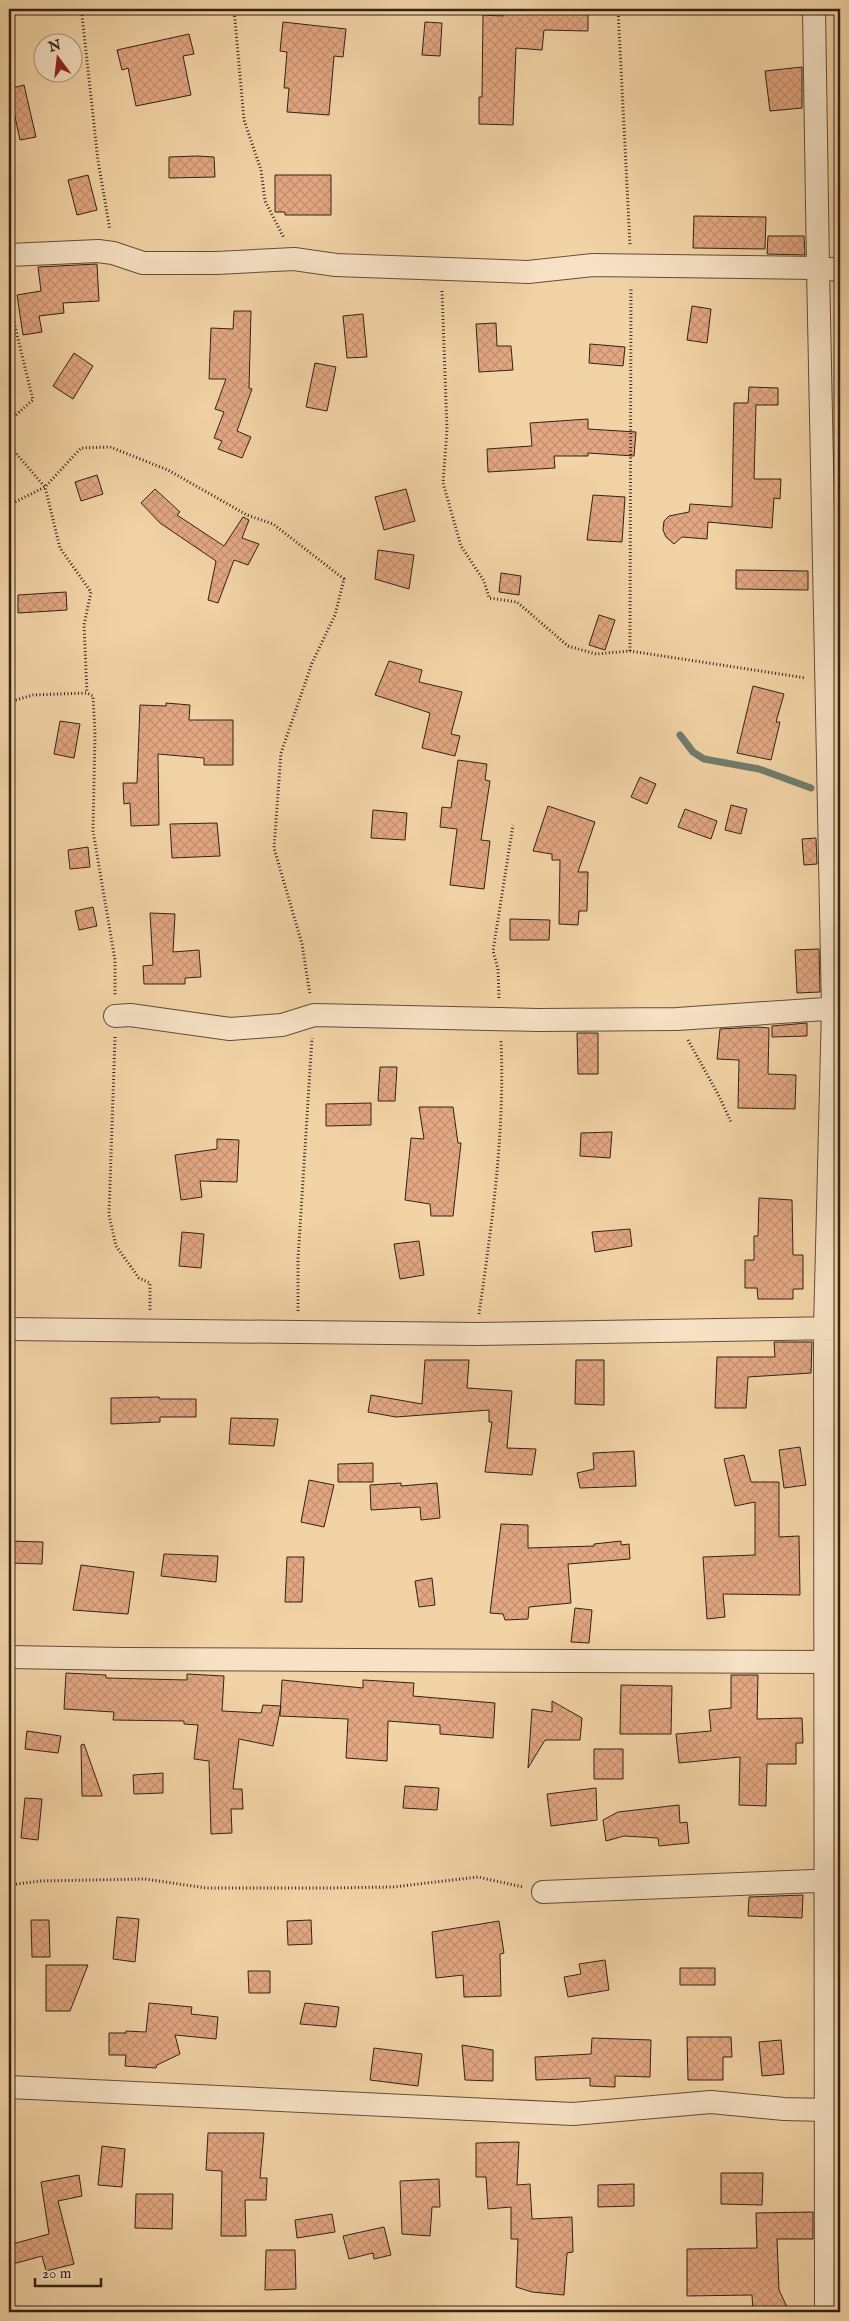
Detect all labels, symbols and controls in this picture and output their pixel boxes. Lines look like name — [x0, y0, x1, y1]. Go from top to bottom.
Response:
north arrow — [32, 32, 82, 82]
text: N — [46, 36, 63, 57]
scale bar — [35, 2256, 101, 2288]
text: 20 m — [42, 2264, 72, 2283]

